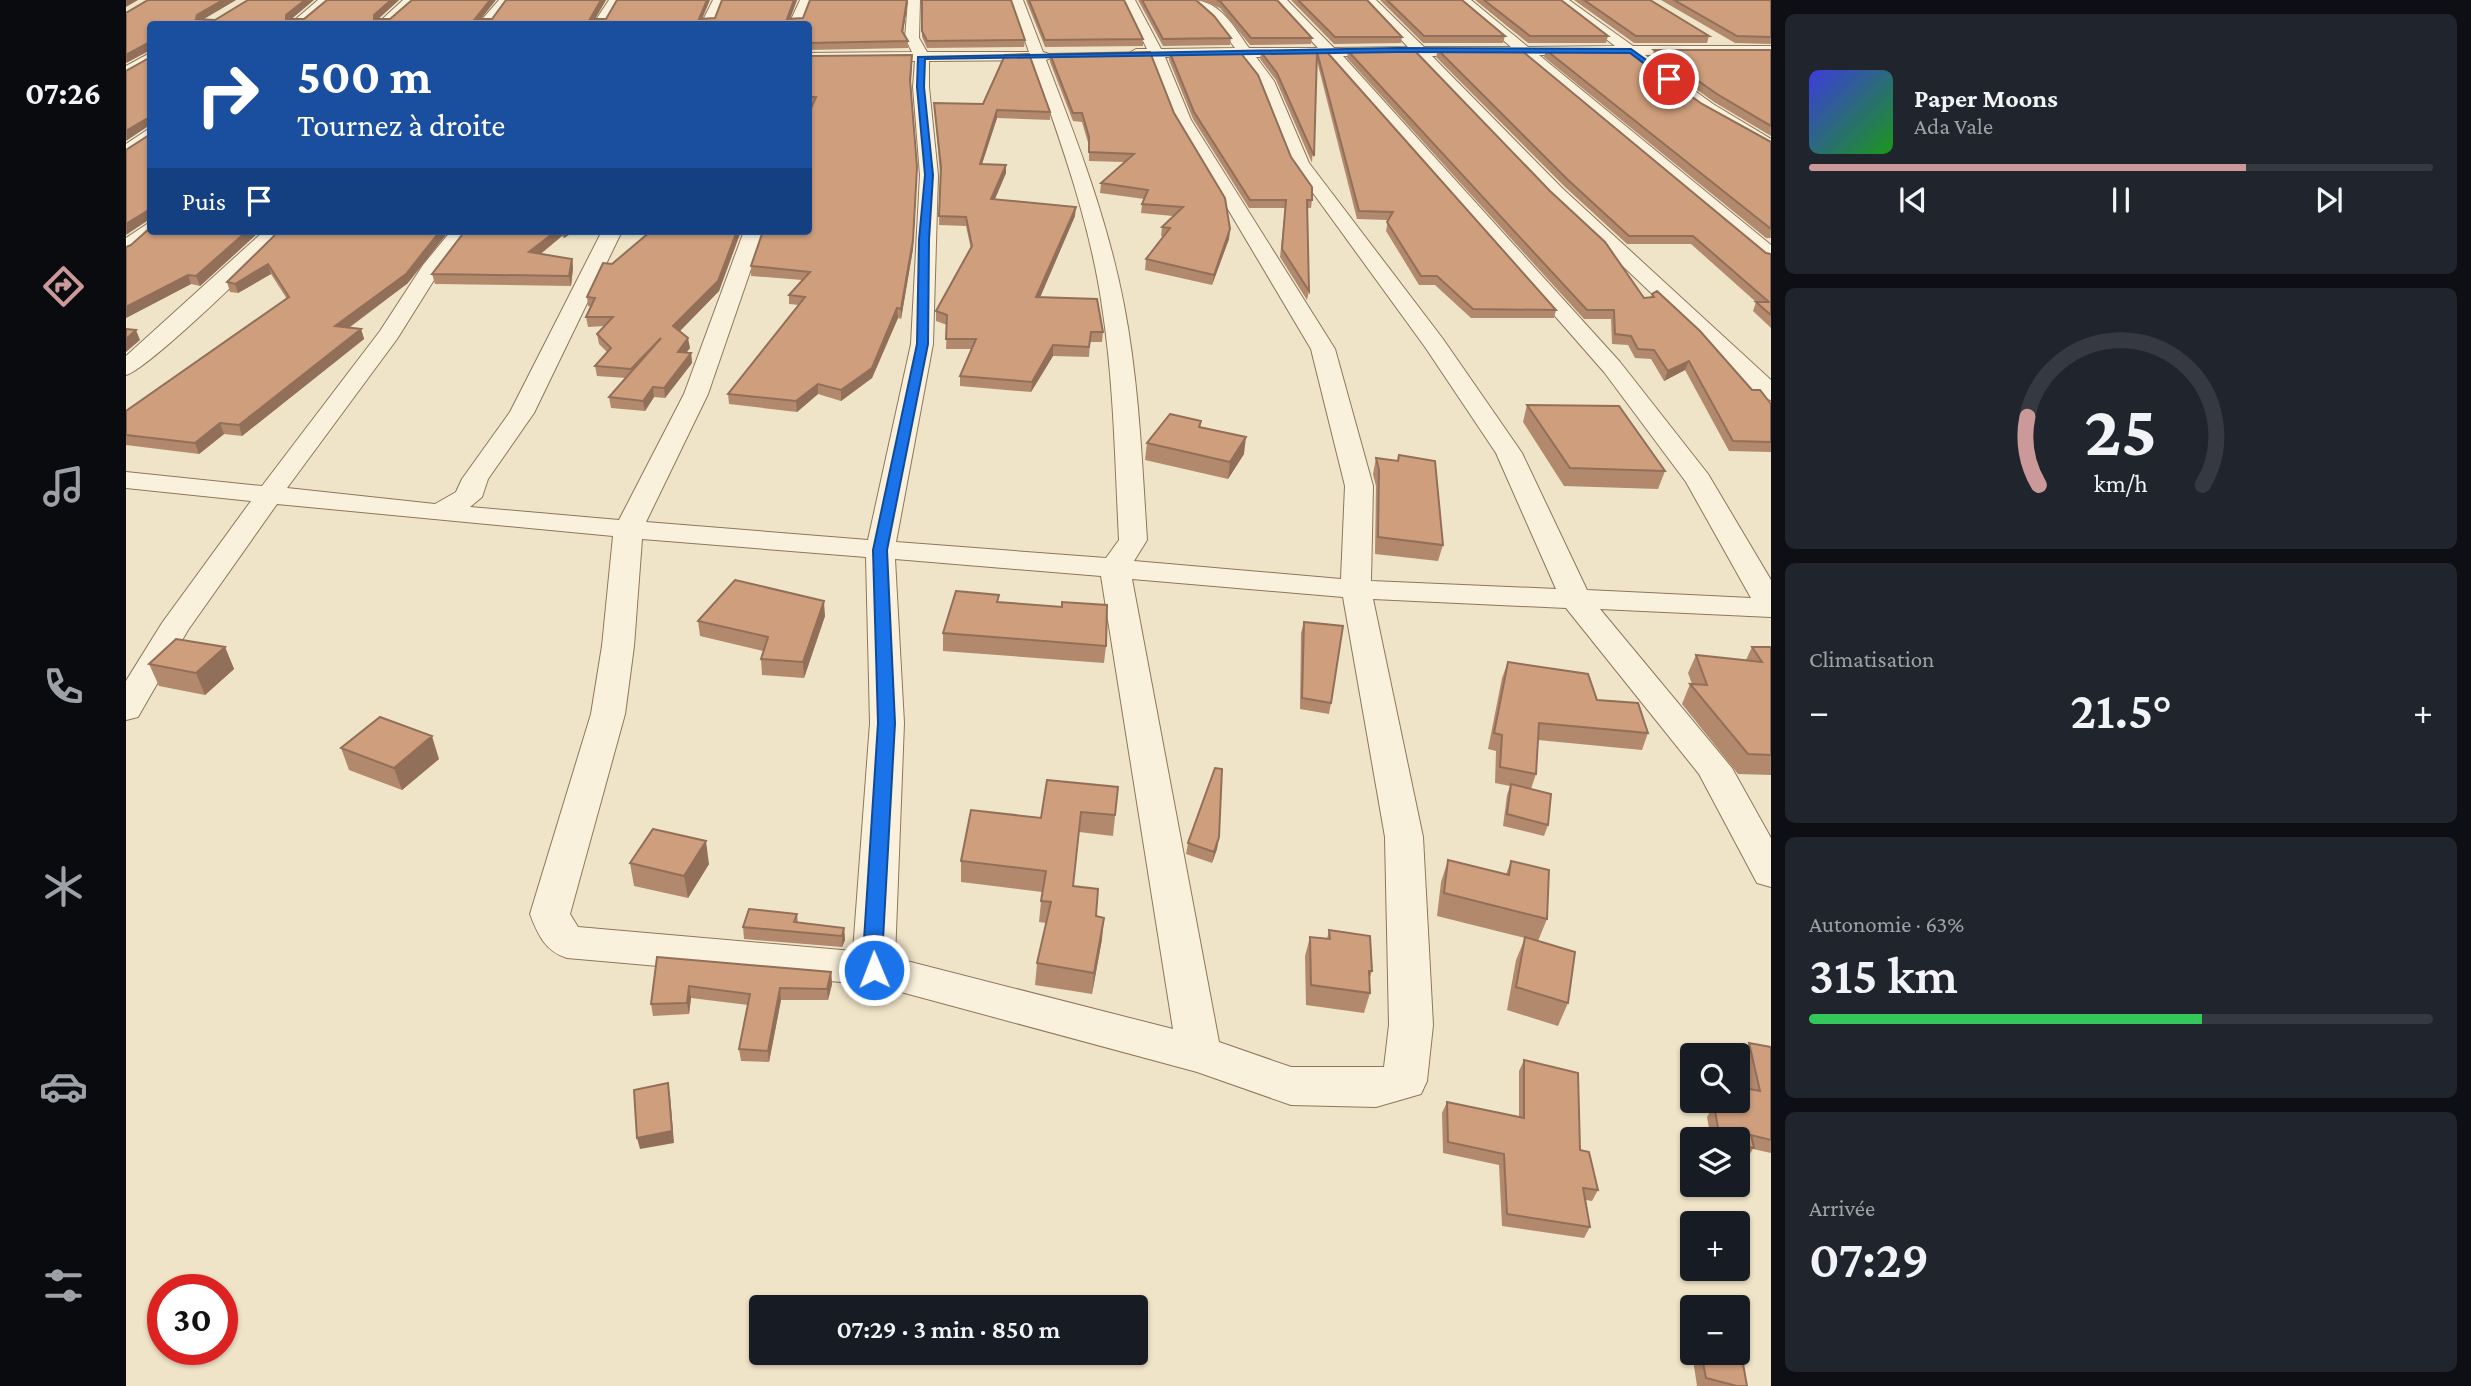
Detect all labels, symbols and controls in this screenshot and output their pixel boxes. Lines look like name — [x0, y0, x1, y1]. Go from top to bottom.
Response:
icon: right — [182, 49, 273, 140]
text: 500 m — [297, 49, 431, 104]
pin — [1639, 49, 1699, 109]
icon: arrive — [1650, 60, 1688, 98]
text: 07:26 — [25, 75, 101, 111]
text: Paper Moons — [1914, 84, 2058, 113]
text: Tournez à droite — [297, 107, 505, 143]
text: Ada Vale — [1914, 113, 1993, 139]
icon: previous — [1894, 181, 1932, 219]
icon: pause — [2102, 181, 2140, 219]
icon: next — [2310, 181, 2348, 219]
icon: arrive — [240, 182, 278, 220]
text: Puis — [182, 187, 226, 216]
icon: directions — [39, 262, 88, 311]
text: 25 — [2085, 390, 2157, 471]
icon: music — [39, 462, 88, 511]
text: km/h — [2094, 469, 2148, 496]
text: Climatisation — [1809, 646, 1934, 672]
icon: phone — [39, 662, 88, 711]
text: 21.5° — [2070, 681, 2172, 739]
text: − — [1809, 690, 1829, 732]
text: + — [2413, 690, 2433, 732]
icon: climate — [39, 862, 88, 911]
text: Autonomie · 63% — [1809, 911, 1964, 937]
position arrow — [837, 933, 911, 1007]
text: 315 km — [1809, 946, 1958, 1004]
map controls — [1680, 1043, 1750, 1365]
button: search — [1680, 1043, 1750, 1113]
icon: car — [39, 1062, 88, 1111]
button: layers — [1680, 1127, 1750, 1197]
text: Arrivée — [1809, 1195, 1875, 1221]
button: + — [1680, 1211, 1750, 1281]
text: 07:29 — [1809, 1230, 1929, 1288]
icon: filters — [39, 1261, 88, 1310]
speed limit sign: 30 — [147, 1274, 238, 1365]
button: − — [1680, 1295, 1750, 1365]
text: 07:29 · 3 min · 850 m — [837, 1315, 1060, 1344]

